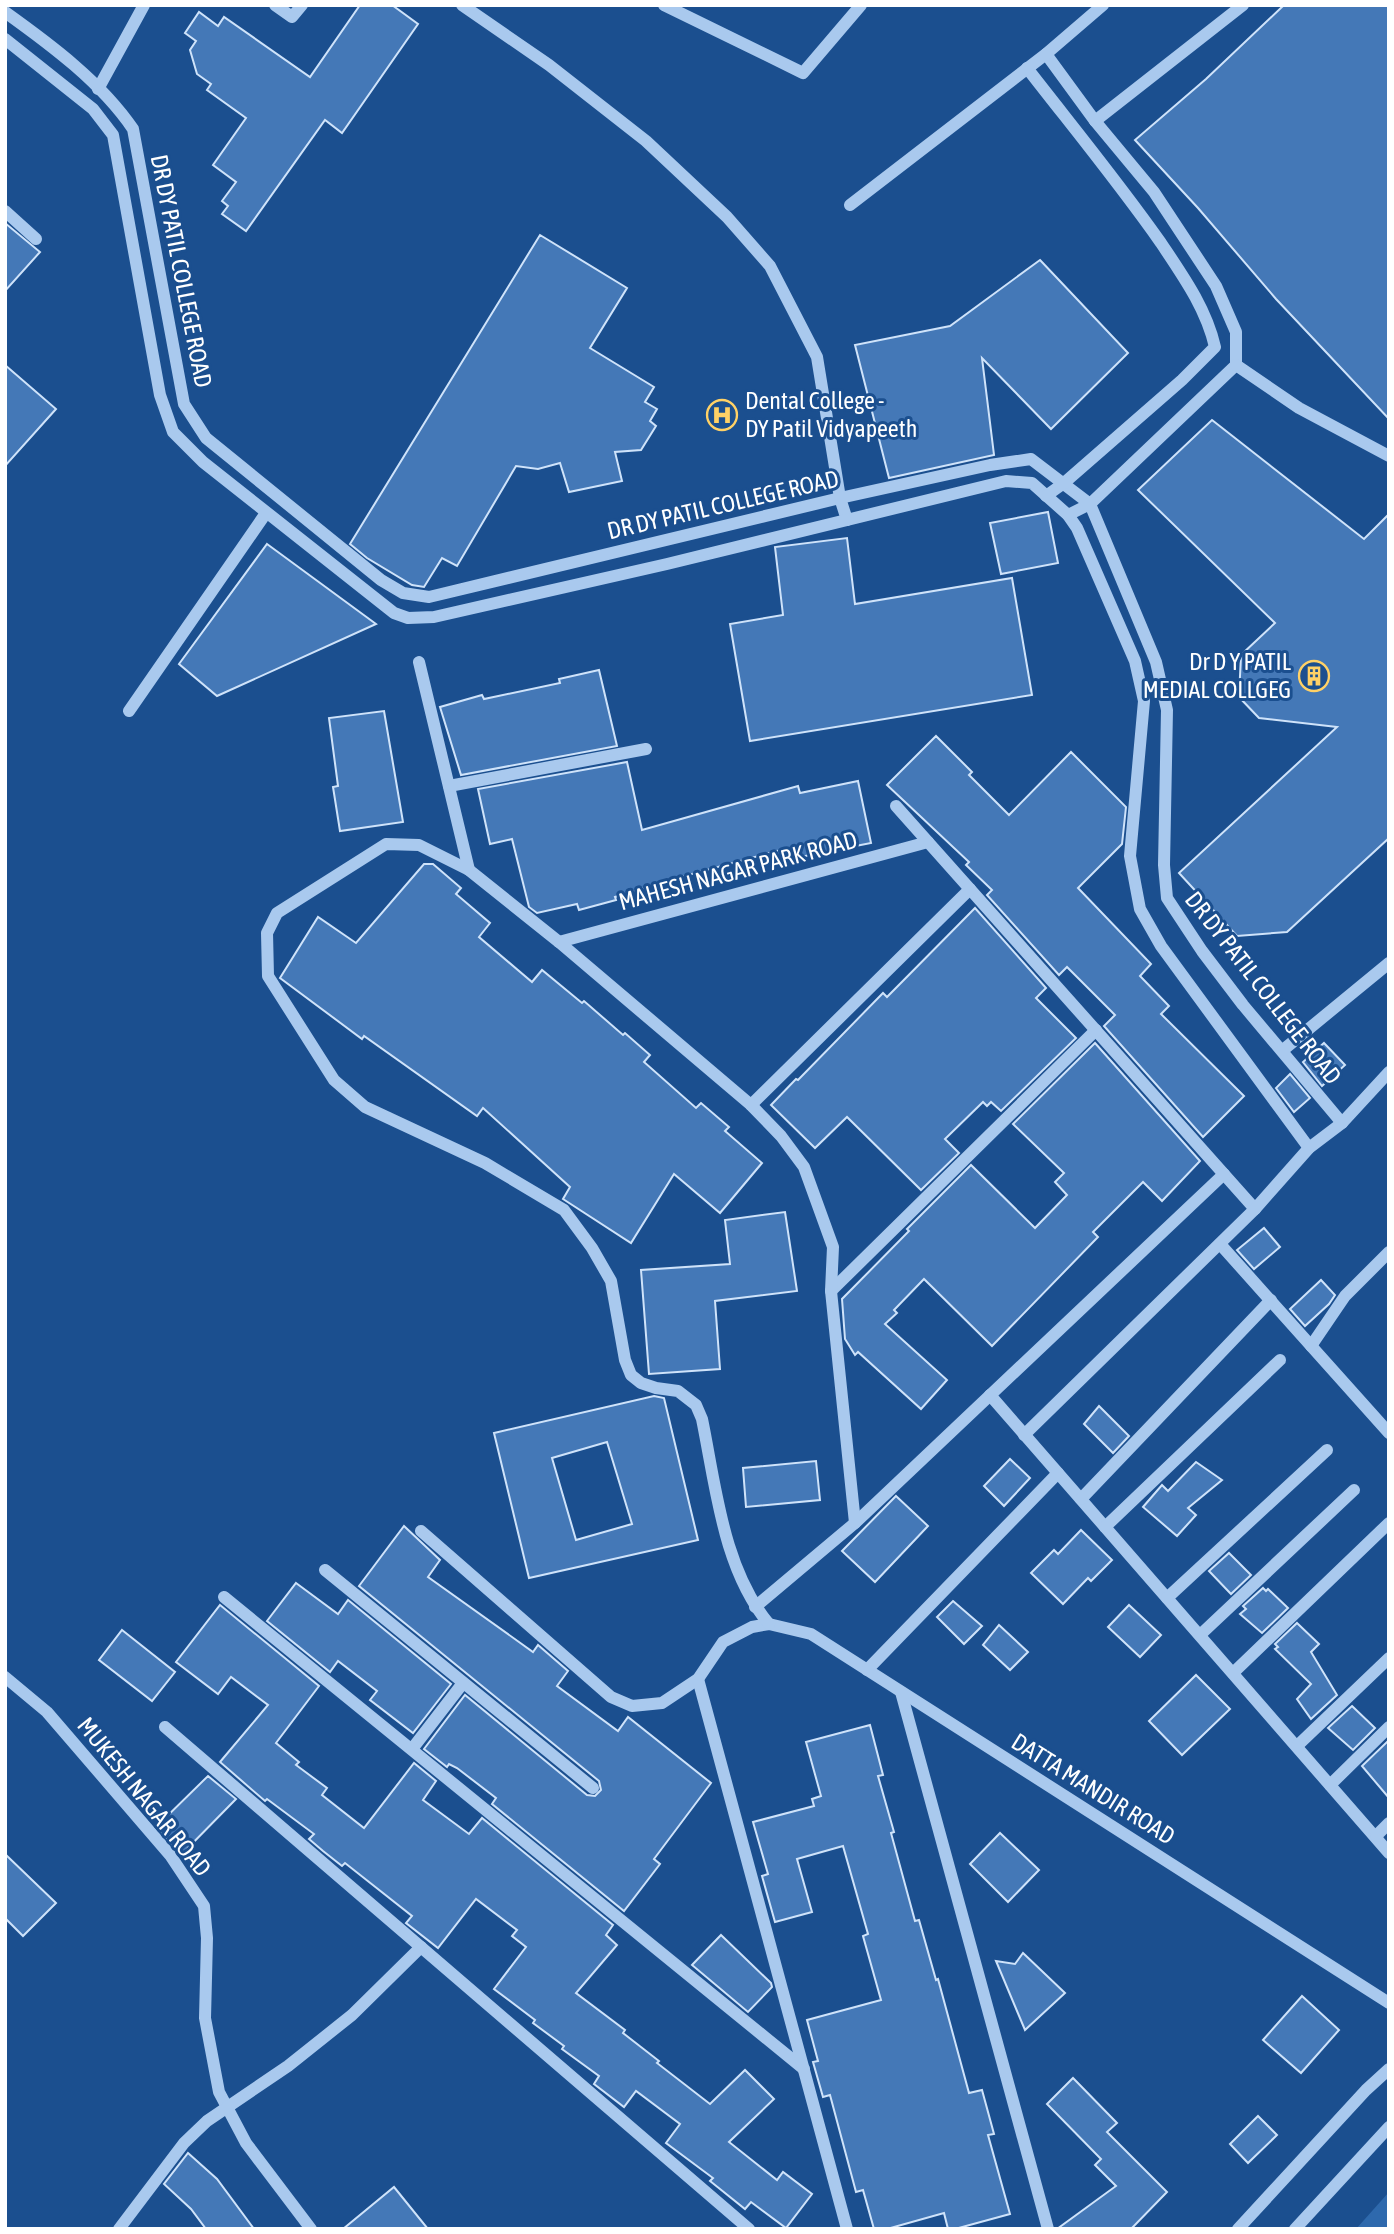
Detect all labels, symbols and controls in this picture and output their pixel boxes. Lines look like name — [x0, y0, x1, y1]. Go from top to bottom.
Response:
street label: DR DY PATIL COLLEGE ROAD — [146, 152, 217, 390]
place label: Dental College - DY Patil Vidyapeeth — [745, 387, 917, 442]
hospital icon: Dental College - DY Patil Vidyapeeth — [705, 398, 739, 432]
street label: DR DY PATIL COLLEGE ROAD — [605, 465, 841, 544]
place label: Dr D Y PATIL MEDIAL COLLGEG — [1143, 648, 1292, 703]
building icon: Dr D Y PATIL MEDIAL COLLGEG — [1297, 659, 1331, 693]
street label: MAHESH NAGAR PARK ROAD — [616, 826, 860, 915]
street label: DR DY PATIL COLLEGE ROAD — [1180, 886, 1347, 1089]
street label: MUKESH NAGAR ROAD — [72, 1712, 217, 1881]
street label: DATTA MANDIR ROAD — [1007, 1728, 1180, 1850]

